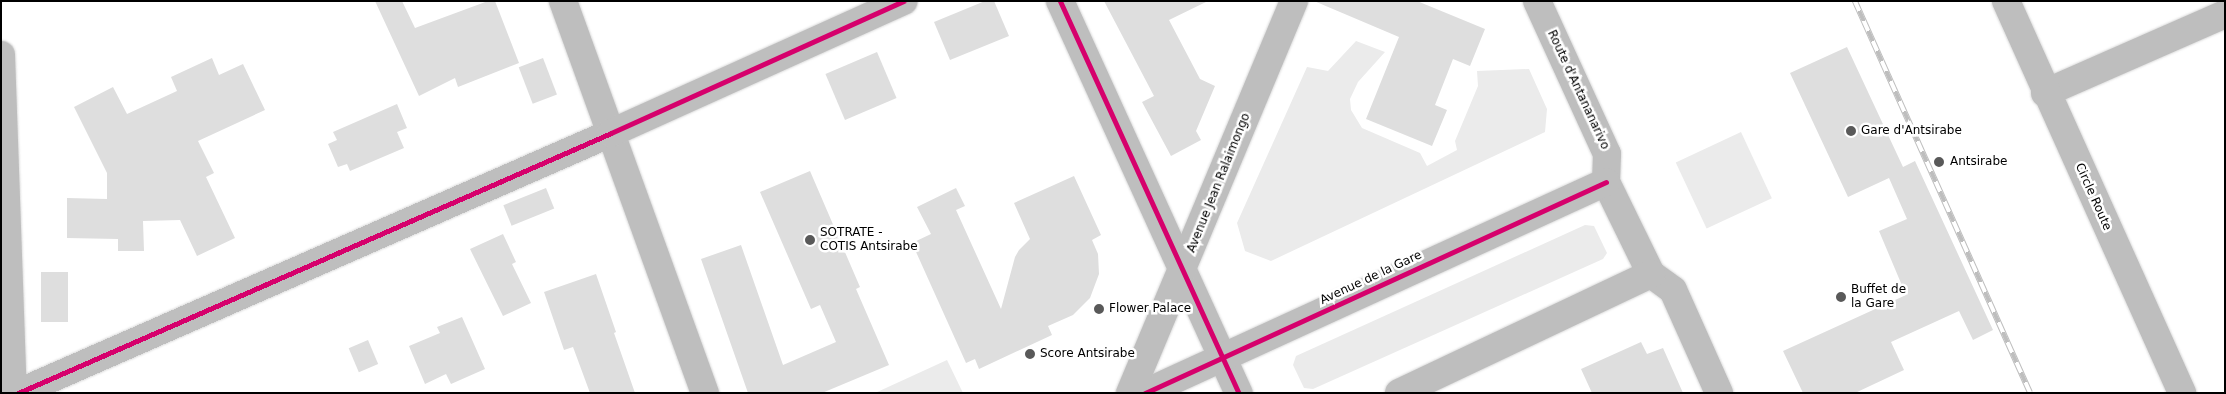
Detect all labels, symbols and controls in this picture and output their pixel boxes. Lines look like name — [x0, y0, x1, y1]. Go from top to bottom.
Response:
street label: Route d'Antananarivo — [1544, 28, 1612, 152]
street label: Avenue Jean Ralaimongo — [1184, 111, 1254, 255]
place label: Gare d'Antsirabe — [1861, 124, 1962, 138]
marker: Gare d'Antsirabe — [1845, 125, 1857, 137]
marker: Antsirabe — [1932, 155, 1946, 169]
place label: Antsirabe — [1950, 155, 2007, 169]
street label: Circle Route — [2072, 161, 2114, 233]
place label: SOTRATE - COTIS Antsirabe — [820, 226, 918, 254]
marker: SOTRATE - COTIS Antsirabe — [804, 234, 816, 246]
street label: Avenue de la Gare — [1318, 248, 1424, 308]
place label: Buffet de la Gare — [1851, 283, 1906, 311]
marker: Buffet de la Gare — [1835, 291, 1847, 303]
place label: Flower Palace — [1109, 302, 1191, 316]
marker: Flower Palace — [1093, 303, 1105, 315]
place label: Score Antsirabe — [1040, 347, 1135, 361]
marker: Score Antsirabe — [1024, 348, 1036, 360]

